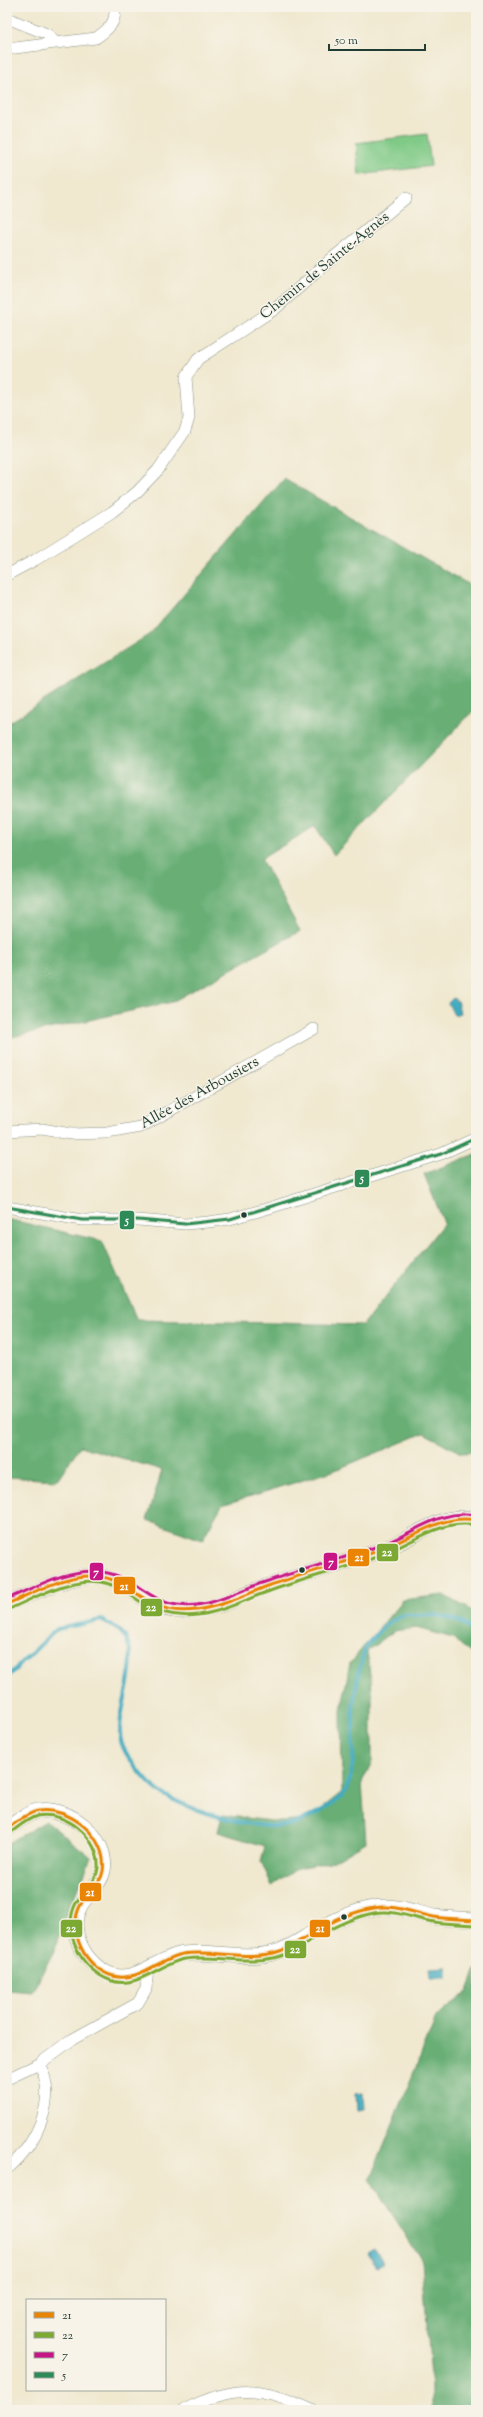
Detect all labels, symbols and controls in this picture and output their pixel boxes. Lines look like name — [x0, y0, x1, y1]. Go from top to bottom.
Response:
scale bar — [329, 26, 425, 52]
text: 50 m — [334, 32, 358, 50]
street label: Chemin de Sainte-Agnès — [256, 207, 394, 325]
street label: Allée des Arbousiers — [136, 1052, 263, 1135]
line badge: 5 — [354, 1169, 370, 1188]
text: 5 — [359, 1171, 364, 1187]
line badge: 5 — [119, 1210, 135, 1230]
unlabelled marker — [239, 1210, 249, 1220]
text: 5 — [124, 1213, 129, 1229]
line badge: 22 — [376, 1543, 399, 1562]
text: 22 — [382, 1545, 393, 1561]
line badge: 21 — [347, 1548, 370, 1567]
text: 21 — [355, 1550, 364, 1566]
line badge: 7 — [323, 1552, 338, 1571]
text: 7 — [328, 1555, 334, 1571]
line badge: 7 — [89, 1562, 104, 1581]
text: 7 — [93, 1565, 99, 1581]
unlabelled marker — [297, 1565, 307, 1575]
line badge: 21 — [113, 1576, 136, 1595]
text: 21 — [120, 1579, 129, 1595]
line badge: 22 — [140, 1598, 163, 1617]
text: 22 — [146, 1600, 157, 1616]
line badge: 21 — [79, 1882, 102, 1902]
text: 21 — [86, 1885, 95, 1901]
unlabelled marker — [339, 1912, 349, 1922]
line badge: 22 — [60, 1919, 83, 1938]
line badge: 21 — [309, 1919, 331, 1938]
text: 22 — [66, 1921, 77, 1937]
text: 21 — [316, 1921, 325, 1937]
line badge: 22 — [284, 1940, 307, 1959]
text: 22 — [290, 1942, 301, 1958]
legend — [26, 2299, 166, 2391]
text: 21 — [62, 2307, 72, 2325]
text: 22 — [62, 2327, 74, 2345]
text: 7 — [62, 2347, 68, 2365]
text: 5 — [61, 2367, 66, 2385]

